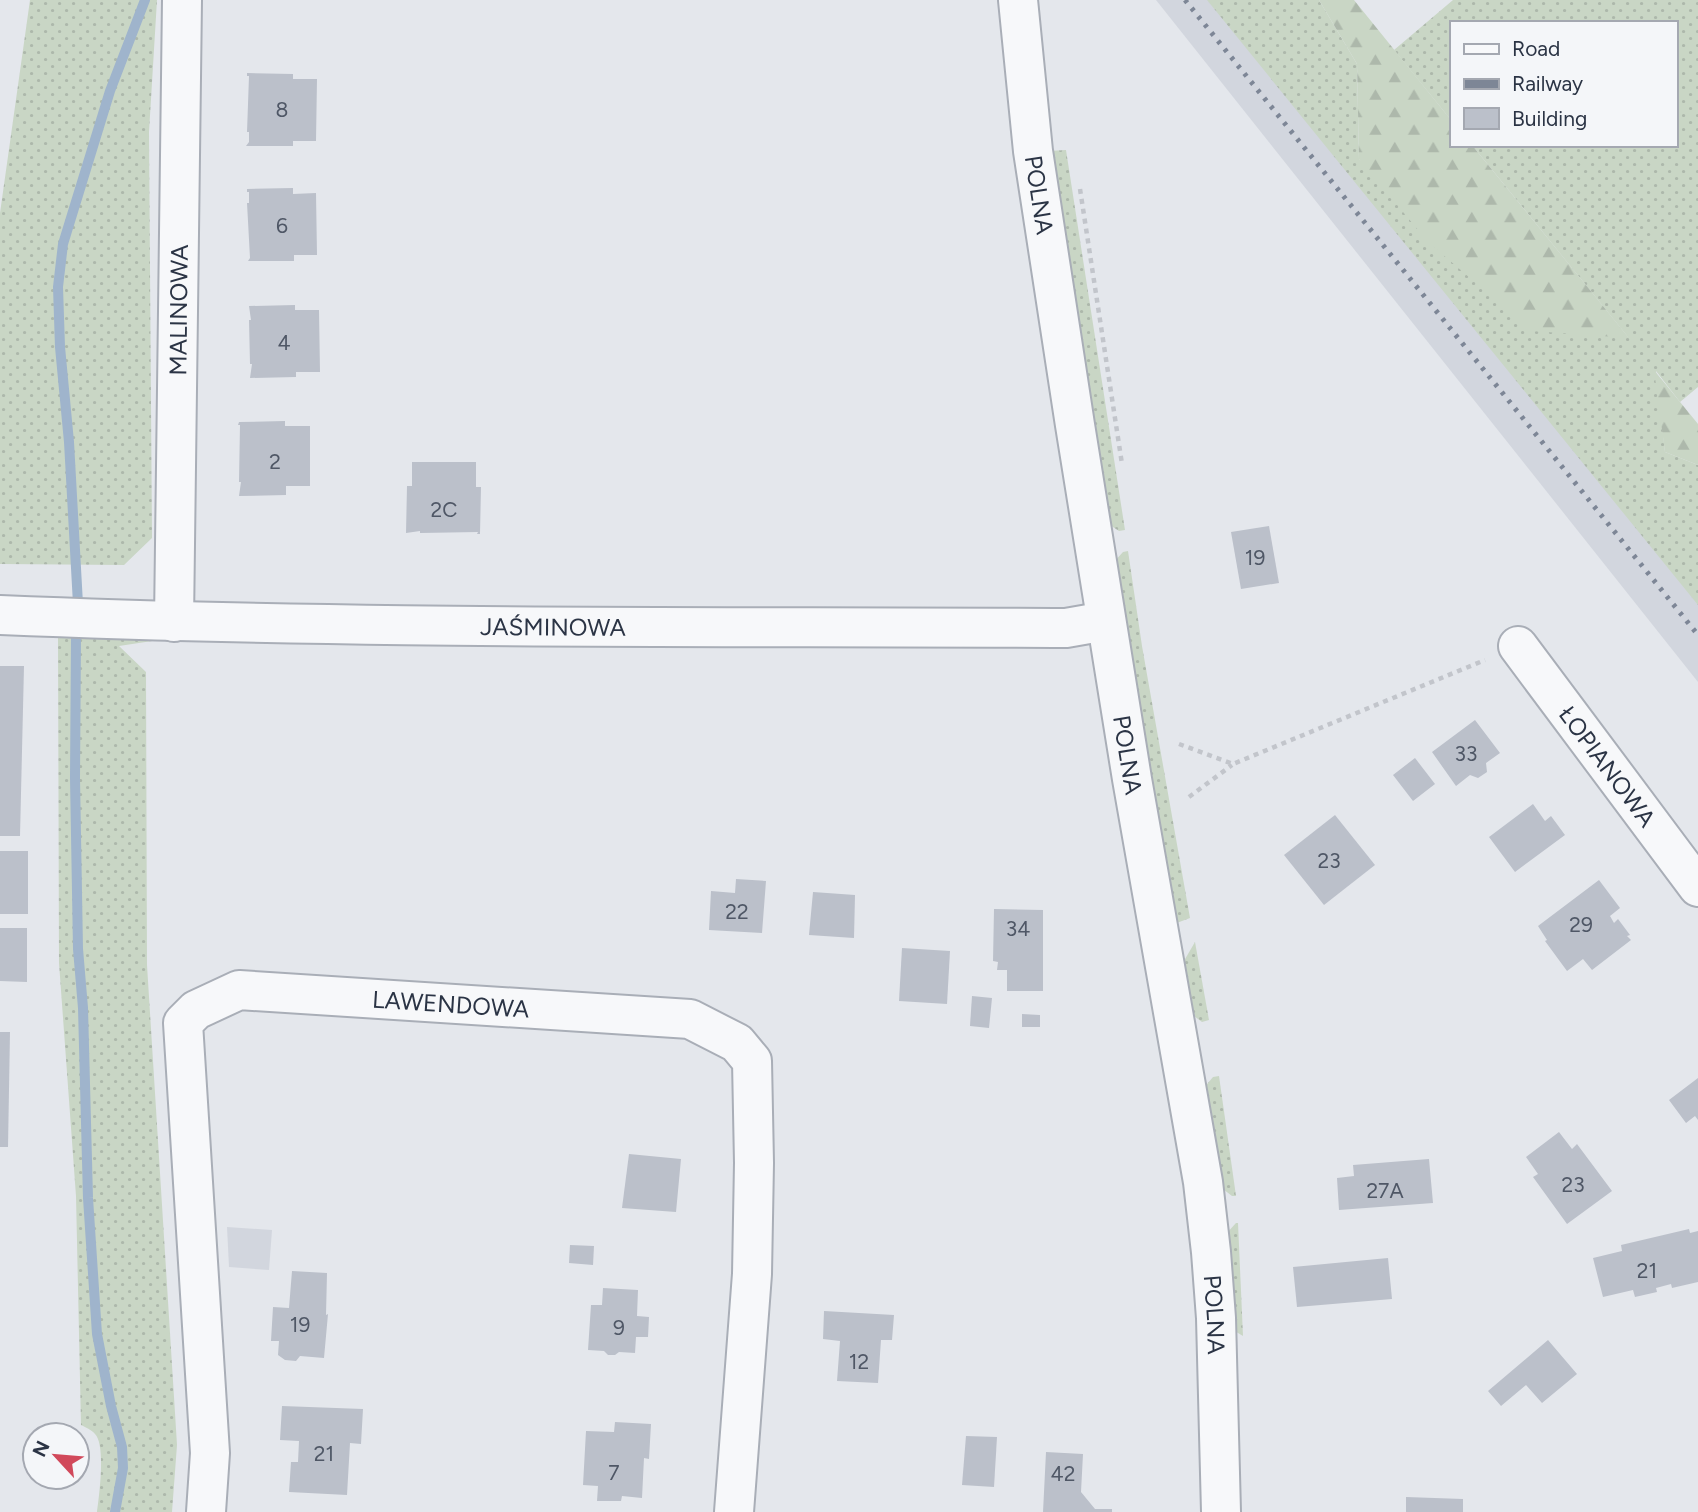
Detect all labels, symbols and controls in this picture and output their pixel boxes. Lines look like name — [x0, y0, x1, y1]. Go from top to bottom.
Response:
legend — [1450, 21, 1677, 147]
text: Road — [1512, 36, 1560, 61]
text: Railway — [1512, 71, 1583, 96]
house number: 8 — [276, 97, 288, 122]
text: Building — [1512, 106, 1587, 131]
street label: POLNA — [1019, 153, 1060, 237]
house number: 6 — [276, 213, 288, 238]
street label: MALINOWA — [163, 244, 193, 376]
house number: 4 — [277, 330, 291, 355]
house number: 2 — [269, 449, 281, 474]
house number: 2C — [431, 497, 457, 522]
house number: 19 — [1245, 545, 1265, 570]
street label: JAŚMINOWA — [480, 611, 627, 641]
street label: ŁOPIANOWA — [1553, 700, 1663, 833]
street label: POLNA — [1107, 713, 1149, 797]
house number: 33 — [1455, 741, 1477, 766]
house number: 23 — [1317, 848, 1341, 873]
house number: 22 — [725, 899, 749, 924]
house number: 29 — [1569, 912, 1593, 937]
house number: 34 — [1006, 916, 1030, 941]
street label: LAWENDOWA — [371, 984, 531, 1023]
house number: 23 — [1561, 1172, 1585, 1197]
house number: 27A — [1366, 1178, 1404, 1203]
house number: 21 — [1637, 1258, 1657, 1283]
street label: POLNA — [1198, 1274, 1231, 1356]
house number: 19 — [290, 1312, 310, 1337]
house number: 9 — [613, 1315, 625, 1340]
house number: 12 — [849, 1349, 869, 1374]
north arrow — [21, 1421, 91, 1491]
text: N — [28, 1437, 55, 1460]
house number: 21 — [314, 1441, 334, 1466]
house number: 7 — [608, 1460, 620, 1485]
house number: 42 — [1051, 1461, 1075, 1486]

